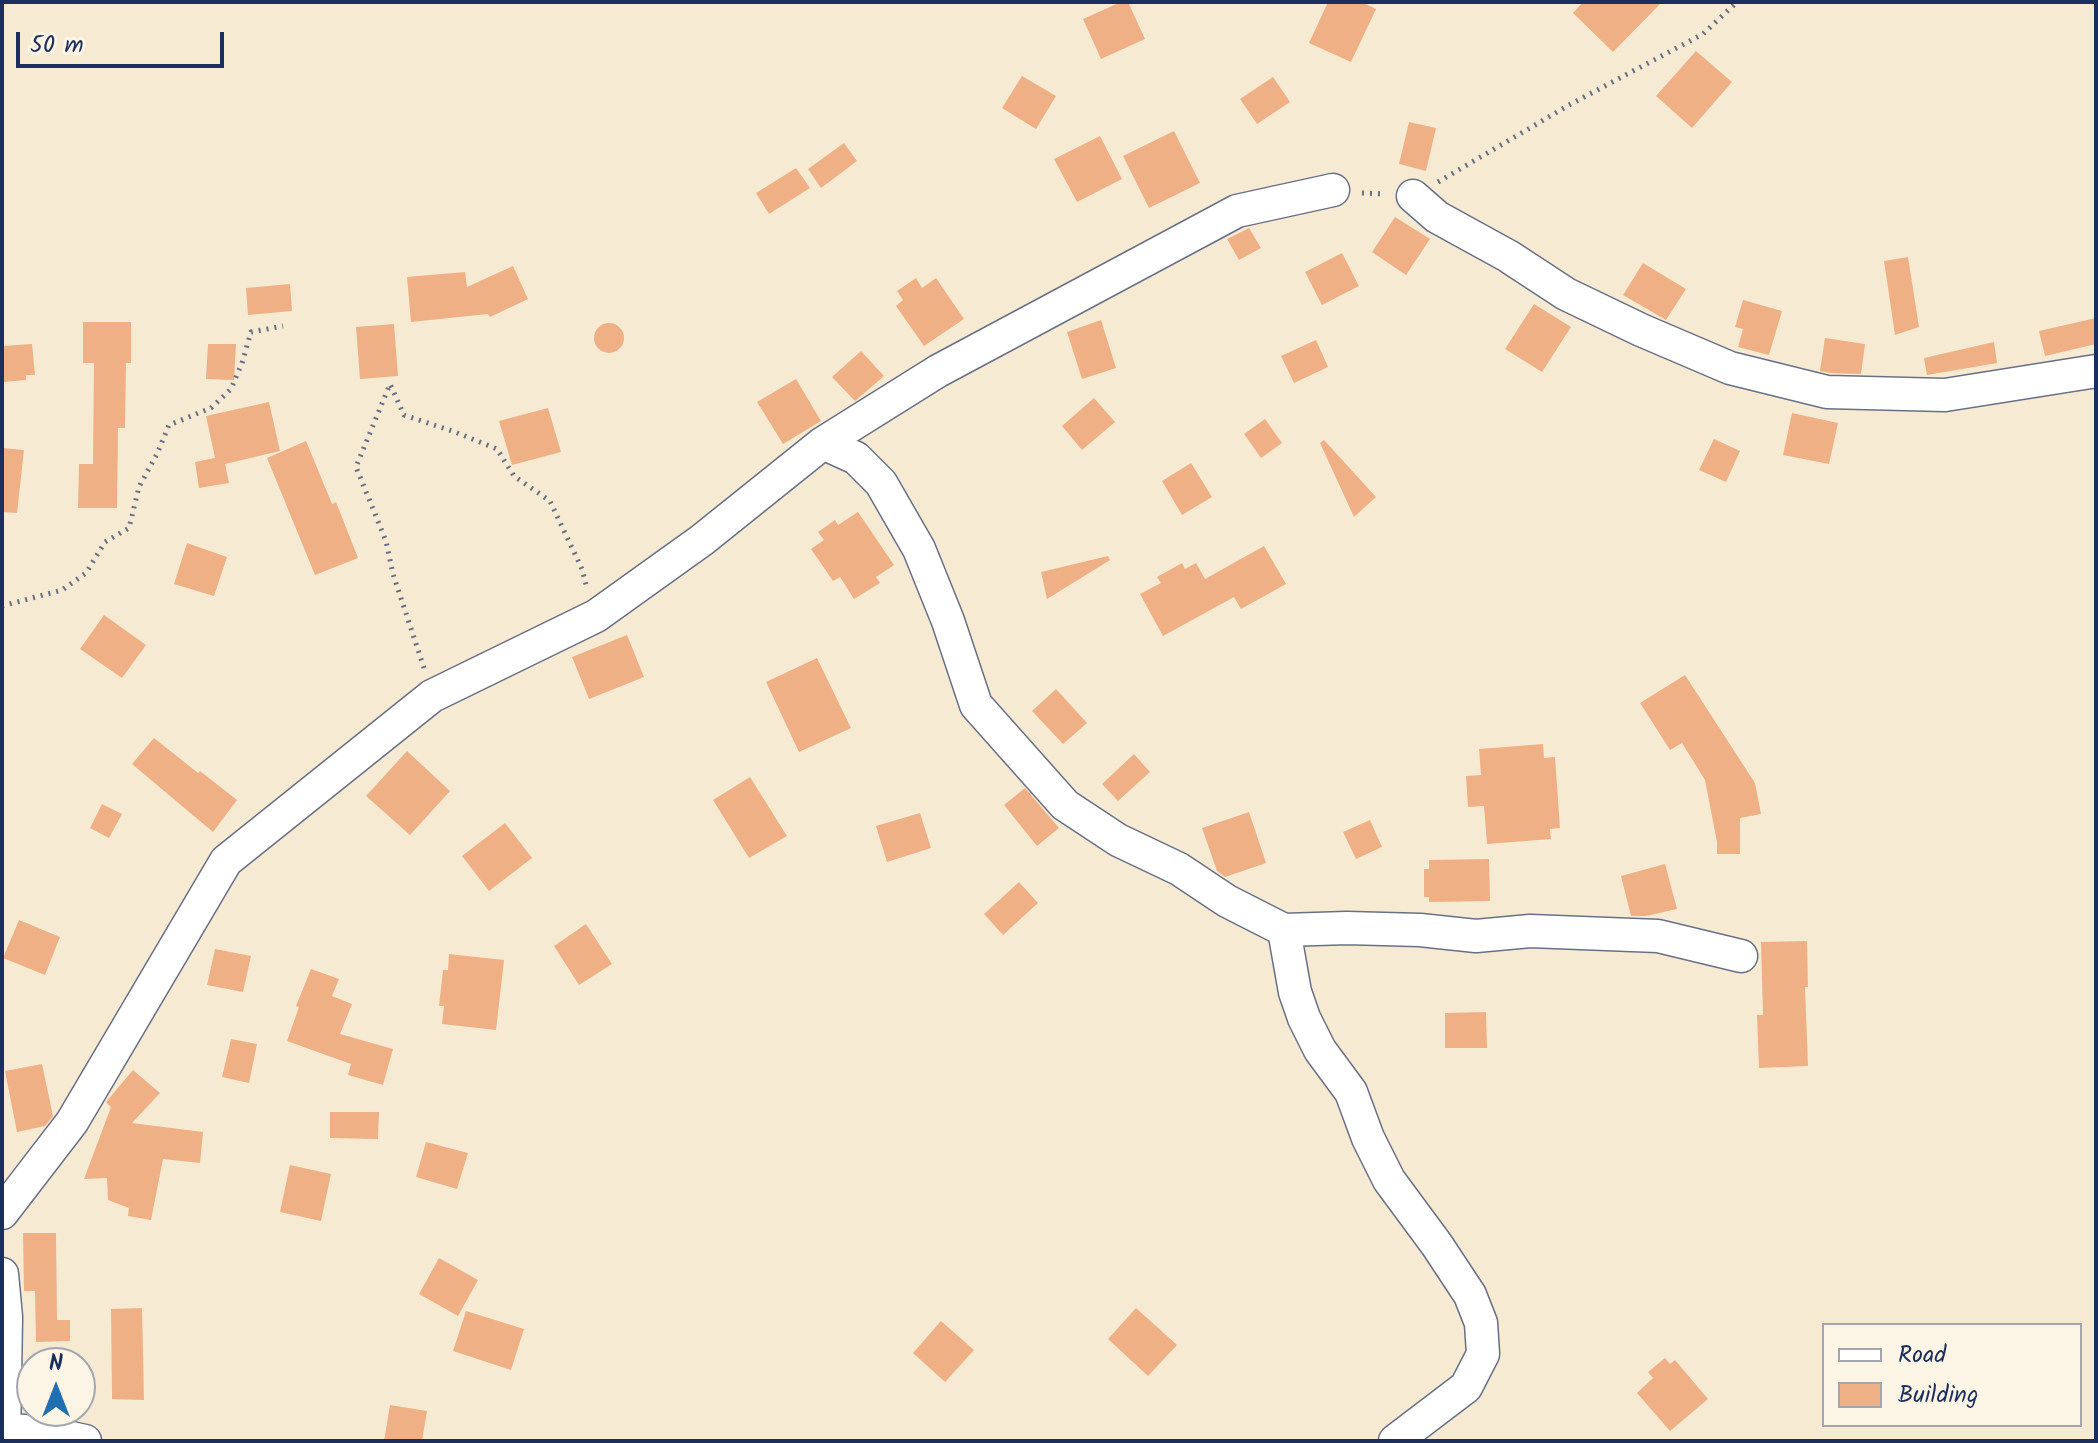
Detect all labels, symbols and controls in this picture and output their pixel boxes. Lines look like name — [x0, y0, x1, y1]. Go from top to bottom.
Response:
scale bar — [20, 16, 228, 66]
text: 50 m — [30, 26, 84, 65]
legend — [1822, 1323, 2082, 1427]
text: Road — [1898, 1336, 1946, 1375]
north arrow — [16, 1347, 96, 1427]
text: N — [49, 1347, 63, 1382]
text: Building — [1898, 1376, 1978, 1415]

